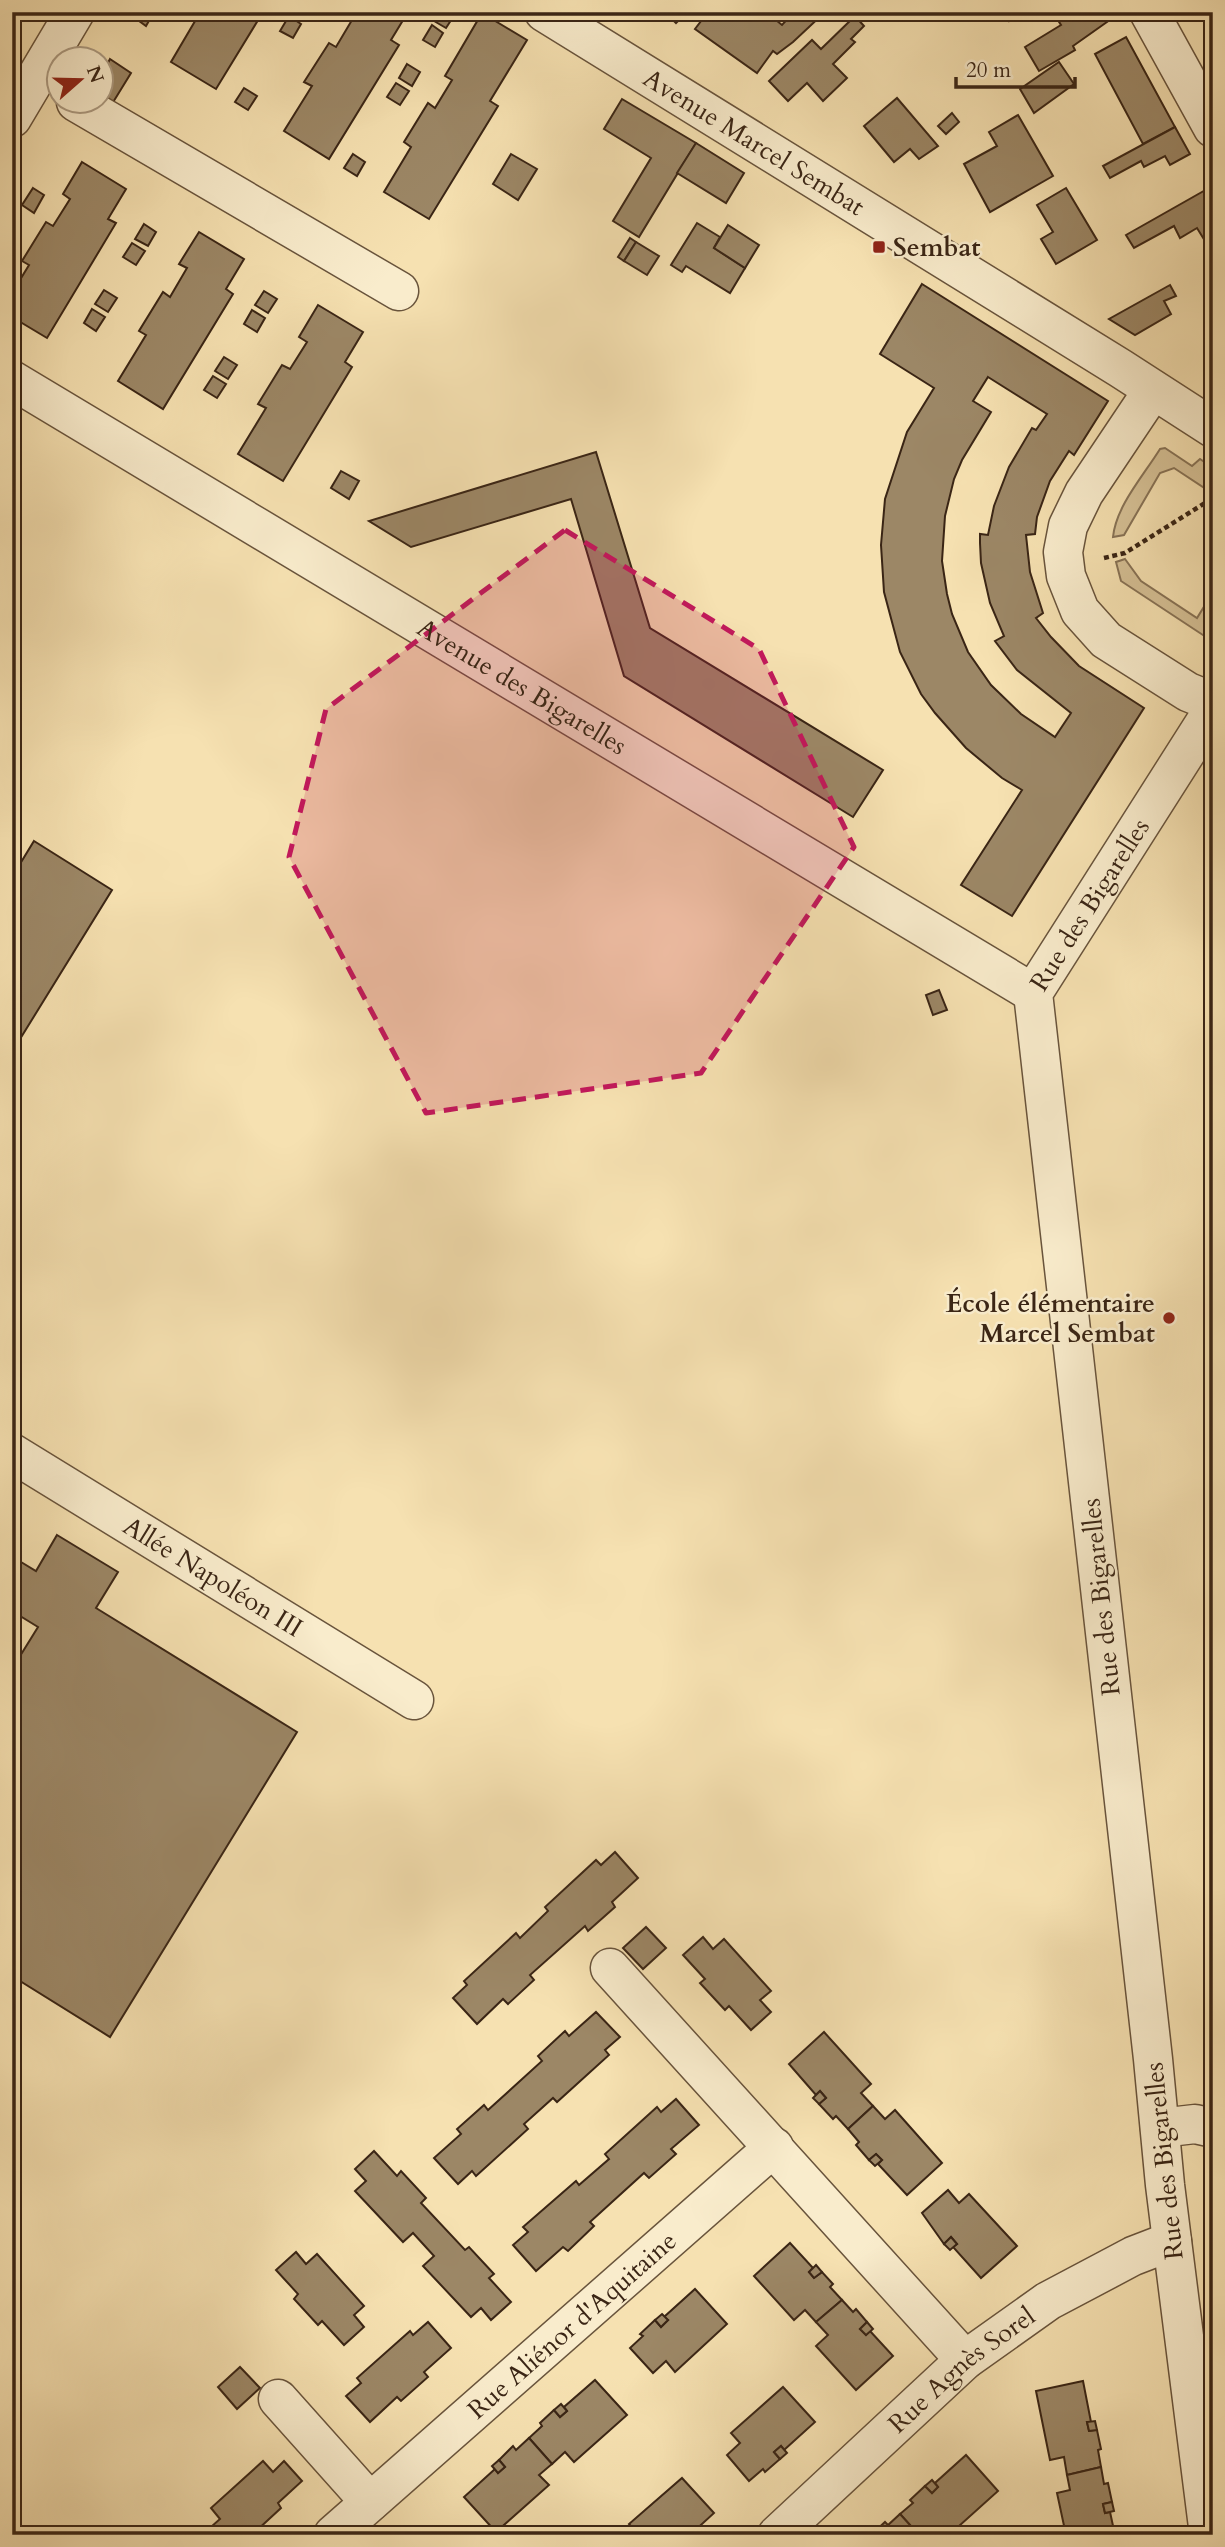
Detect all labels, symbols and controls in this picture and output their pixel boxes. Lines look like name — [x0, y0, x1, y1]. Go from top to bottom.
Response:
north arrow — [46, 46, 116, 116]
scale bar — [956, 46, 1074, 90]
text: 20 m — [966, 56, 1011, 85]
street label: Avenue Marcel Sembat — [637, 60, 871, 224]
text: N — [80, 62, 110, 87]
place label: Sembat — [893, 230, 980, 265]
marker: Sembat — [871, 239, 887, 255]
street label: Avenue des Bigarelles — [411, 610, 633, 763]
street label: Rue des Bigarelles — [1021, 811, 1157, 998]
place label: École élémentaire Marcel Sembat — [946, 1286, 1155, 1351]
marker: École élémentaire Marcel Sembat — [1161, 1310, 1177, 1326]
street label: Rue des Bigarelles — [1073, 1497, 1129, 1697]
street label: Allée Napoléon III — [117, 1508, 309, 1645]
street label: Rue des Bigarelles — [1136, 2061, 1192, 2261]
street label: Rue Aliénor d'Aquitaine — [460, 2223, 684, 2427]
street label: Rue Agnès Sorel — [880, 2298, 1042, 2441]

